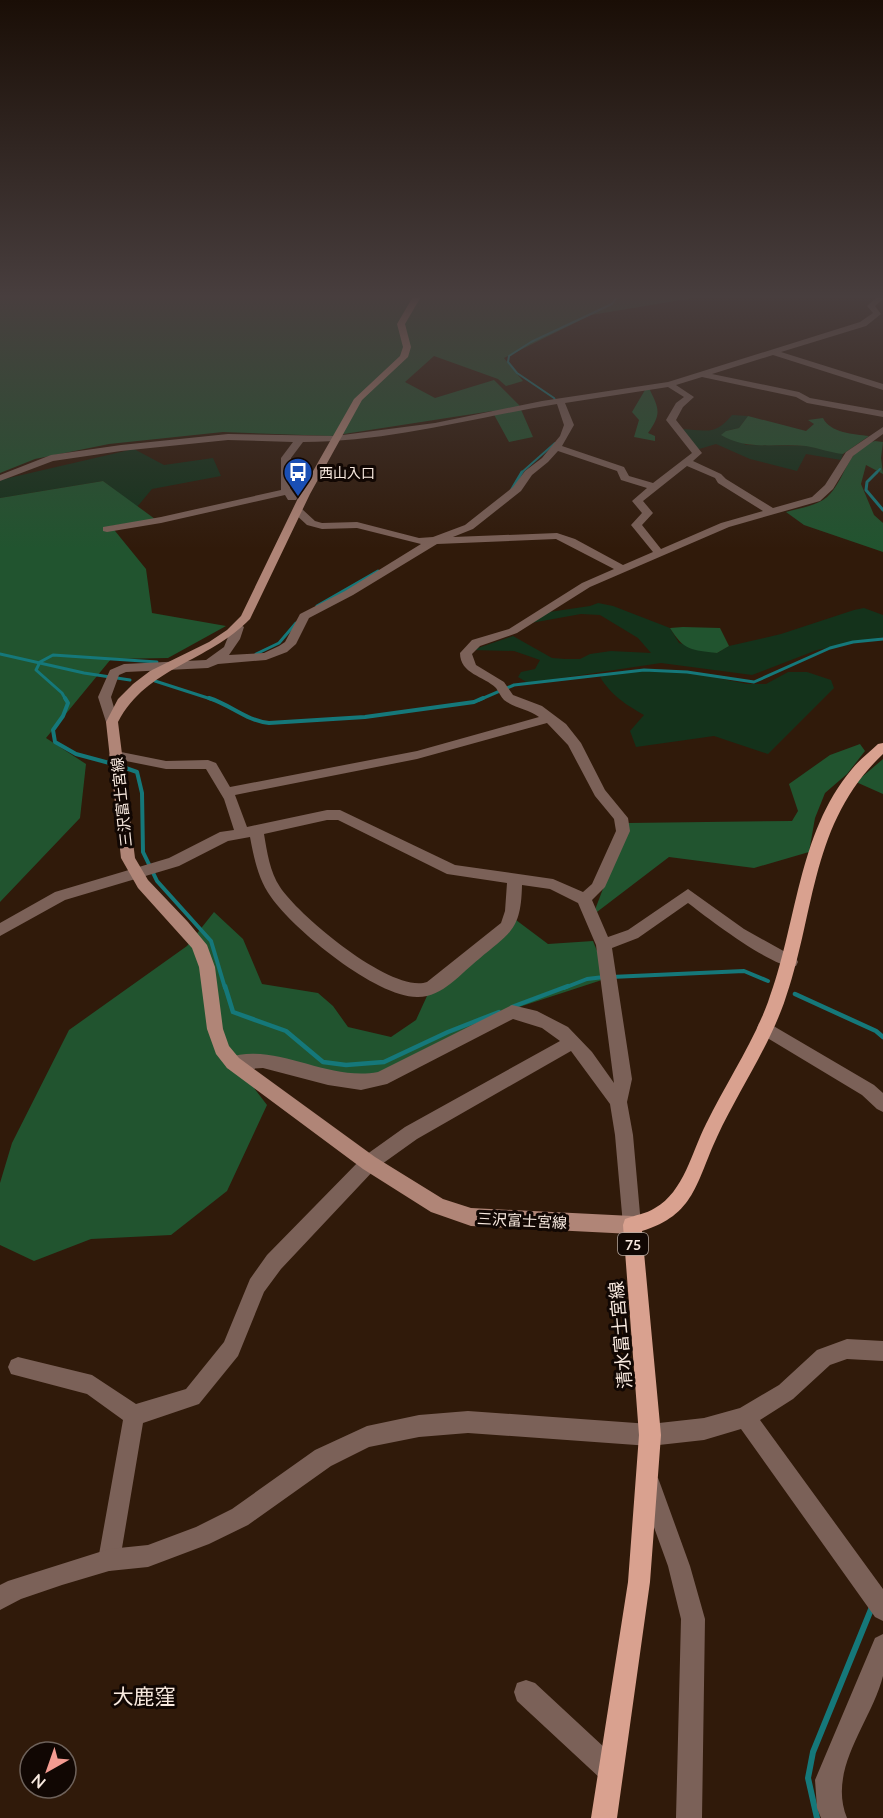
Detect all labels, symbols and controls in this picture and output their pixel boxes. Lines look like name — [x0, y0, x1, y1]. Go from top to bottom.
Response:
bus stop icon: 西山入口 — [282, 456, 314, 498]
place label: 西山入口 — [319, 464, 375, 481]
street label: 三沢富士宮線 — [107, 756, 135, 848]
street label: 三沢富士宮線 — [477, 1209, 567, 1231]
road number: 75 — [618, 1233, 648, 1255]
street label: 清水富士宮線 — [604, 1280, 636, 1390]
district label: 大鹿窪 — [113, 1683, 176, 1708]
north arrow — [18, 1740, 78, 1800]
text: N — [27, 1771, 49, 1793]

